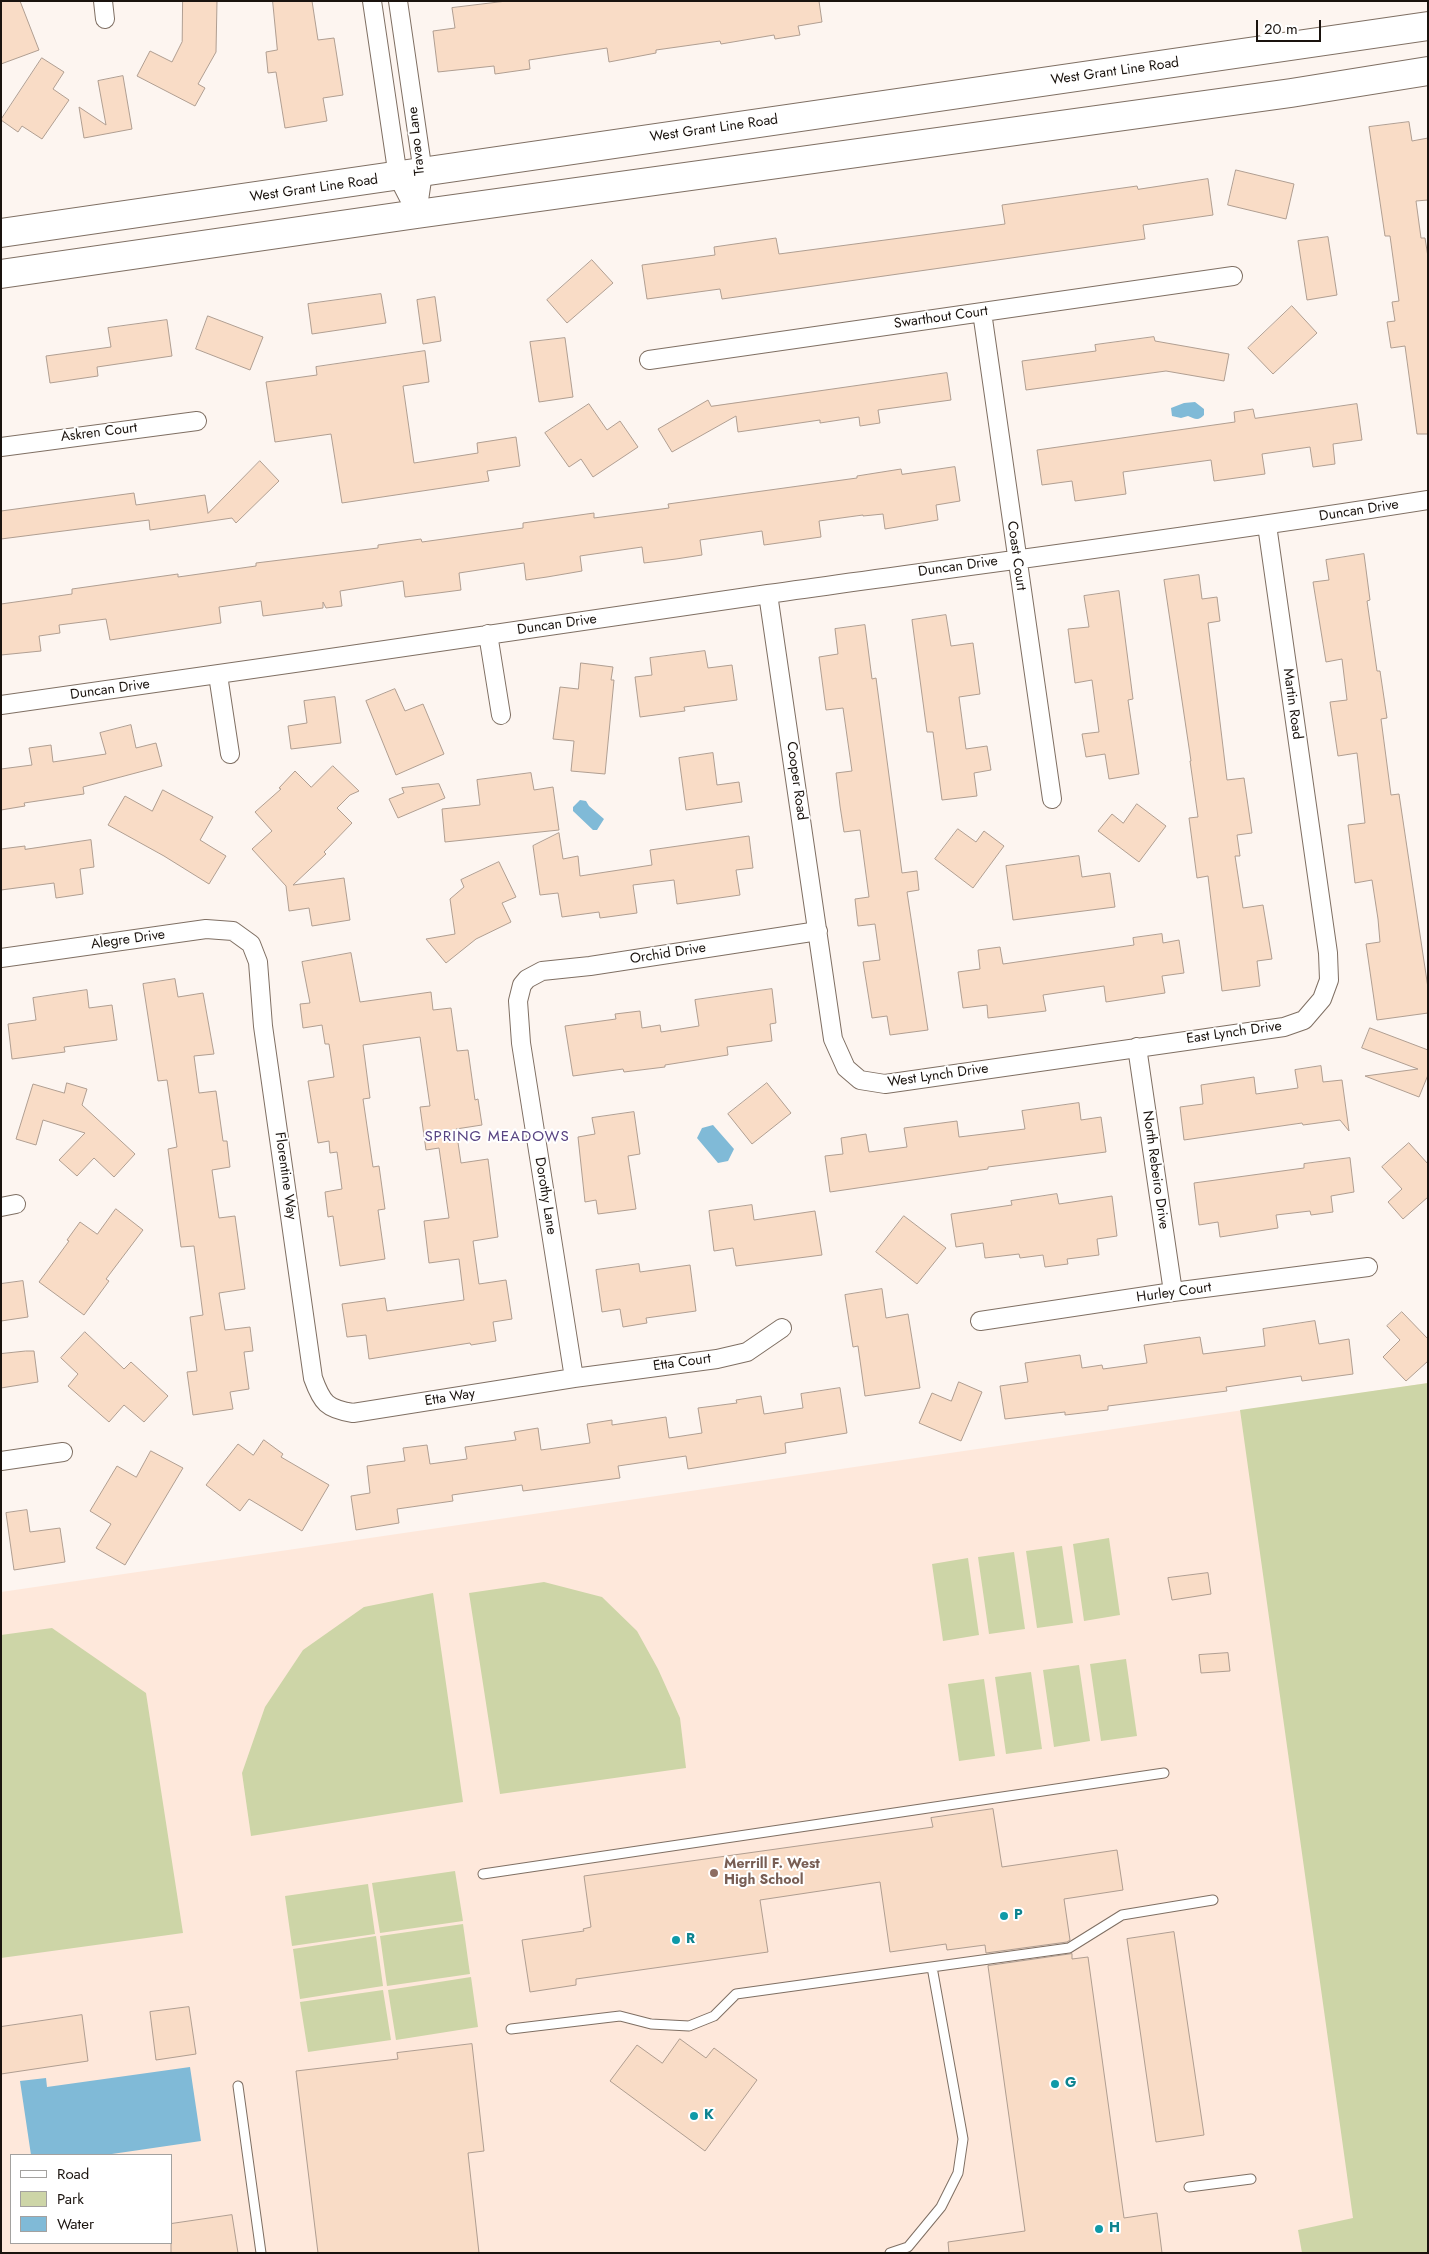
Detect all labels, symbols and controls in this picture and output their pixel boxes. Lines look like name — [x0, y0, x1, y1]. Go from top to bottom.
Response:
scale bar — [1259, 10, 1324, 42]
text: 20 m — [1264, 18, 1298, 40]
street label: West Grant Line Road — [1050, 55, 1180, 89]
street label: Travao Lane — [405, 106, 429, 176]
street label: West Grant Line Road — [649, 112, 779, 146]
street label: West Grant Line Road — [249, 172, 379, 206]
street label: Swarthout Court — [893, 303, 989, 333]
street label: Askren Court — [60, 420, 138, 446]
street label: Duncan Drive — [1318, 496, 1400, 526]
street label: Coast Court — [1003, 520, 1029, 592]
street label: Duncan Drive — [917, 553, 999, 581]
street label: Duncan Drive — [516, 611, 598, 639]
street label: Martin Road — [1279, 667, 1305, 741]
street label: Duncan Drive — [69, 676, 151, 704]
street label: Cooper Road — [782, 741, 810, 821]
street label: Alegre Drive — [90, 926, 166, 954]
street label: Orchid Drive — [629, 940, 707, 968]
street label: East Lynch Drive — [1185, 1018, 1283, 1048]
street label: West Lynch Drive — [887, 1061, 989, 1091]
street label: North Rebeiro Drive — [1138, 1110, 1172, 1230]
district label: SPRING MEADOWS — [423, 1128, 571, 1146]
street label: Florentine Way — [271, 1131, 299, 1221]
street label: Dorothy Lane — [531, 1156, 559, 1236]
street label: Hurley Court — [1135, 1279, 1213, 1307]
street label: Etta Court — [652, 1351, 712, 1375]
street label: Etta Way — [424, 1386, 476, 1410]
place label: Merrill F. West High School — [724, 1857, 820, 1890]
marker: Merrill F. West High School — [708, 1867, 720, 1879]
place label: P — [1014, 1908, 1023, 1924]
marker: P — [998, 1910, 1010, 1922]
place label: R — [686, 1932, 695, 1948]
marker: R — [670, 1934, 682, 1946]
place label: G — [1065, 2076, 1076, 2092]
marker: G — [1049, 2078, 1061, 2090]
place label: K — [704, 2108, 714, 2124]
marker: K — [688, 2110, 700, 2122]
legend — [10, 2154, 172, 2244]
text: Road — [57, 2163, 89, 2185]
text: Park — [57, 2188, 84, 2210]
text: Water — [57, 2213, 94, 2235]
place label: H — [1109, 2221, 1120, 2237]
marker: H — [1093, 2223, 1105, 2235]

